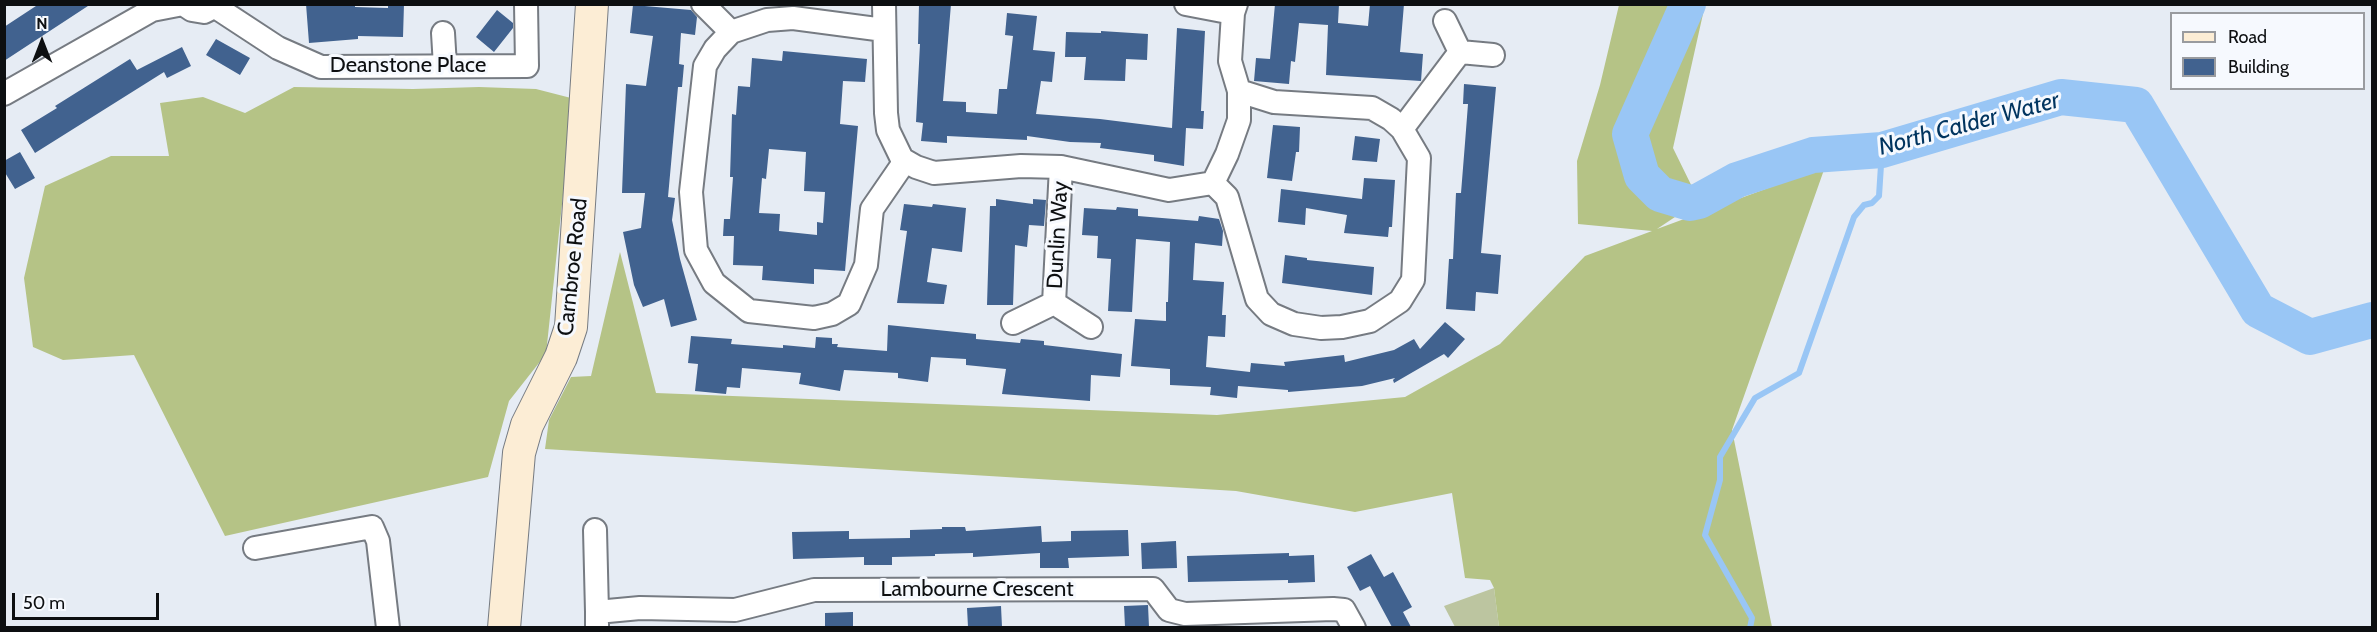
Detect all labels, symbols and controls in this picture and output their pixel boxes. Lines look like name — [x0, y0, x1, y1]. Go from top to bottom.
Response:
north arrow — [12, 12, 72, 72]
legend — [2170, 12, 2365, 90]
text: N — [36, 14, 48, 33]
text: Road — [2228, 26, 2267, 48]
street label: Deanstone Place — [330, 53, 486, 79]
text: Building — [2228, 56, 2289, 78]
water label: North Calder Water — [1875, 86, 2063, 162]
street label: Dunlin Way — [1042, 180, 1074, 290]
street label: Carnbroe Road — [553, 197, 593, 337]
street label: Lambourne Crescent — [880, 577, 1074, 603]
scale bar — [15, 581, 162, 619]
text: 50 m — [23, 592, 65, 614]

